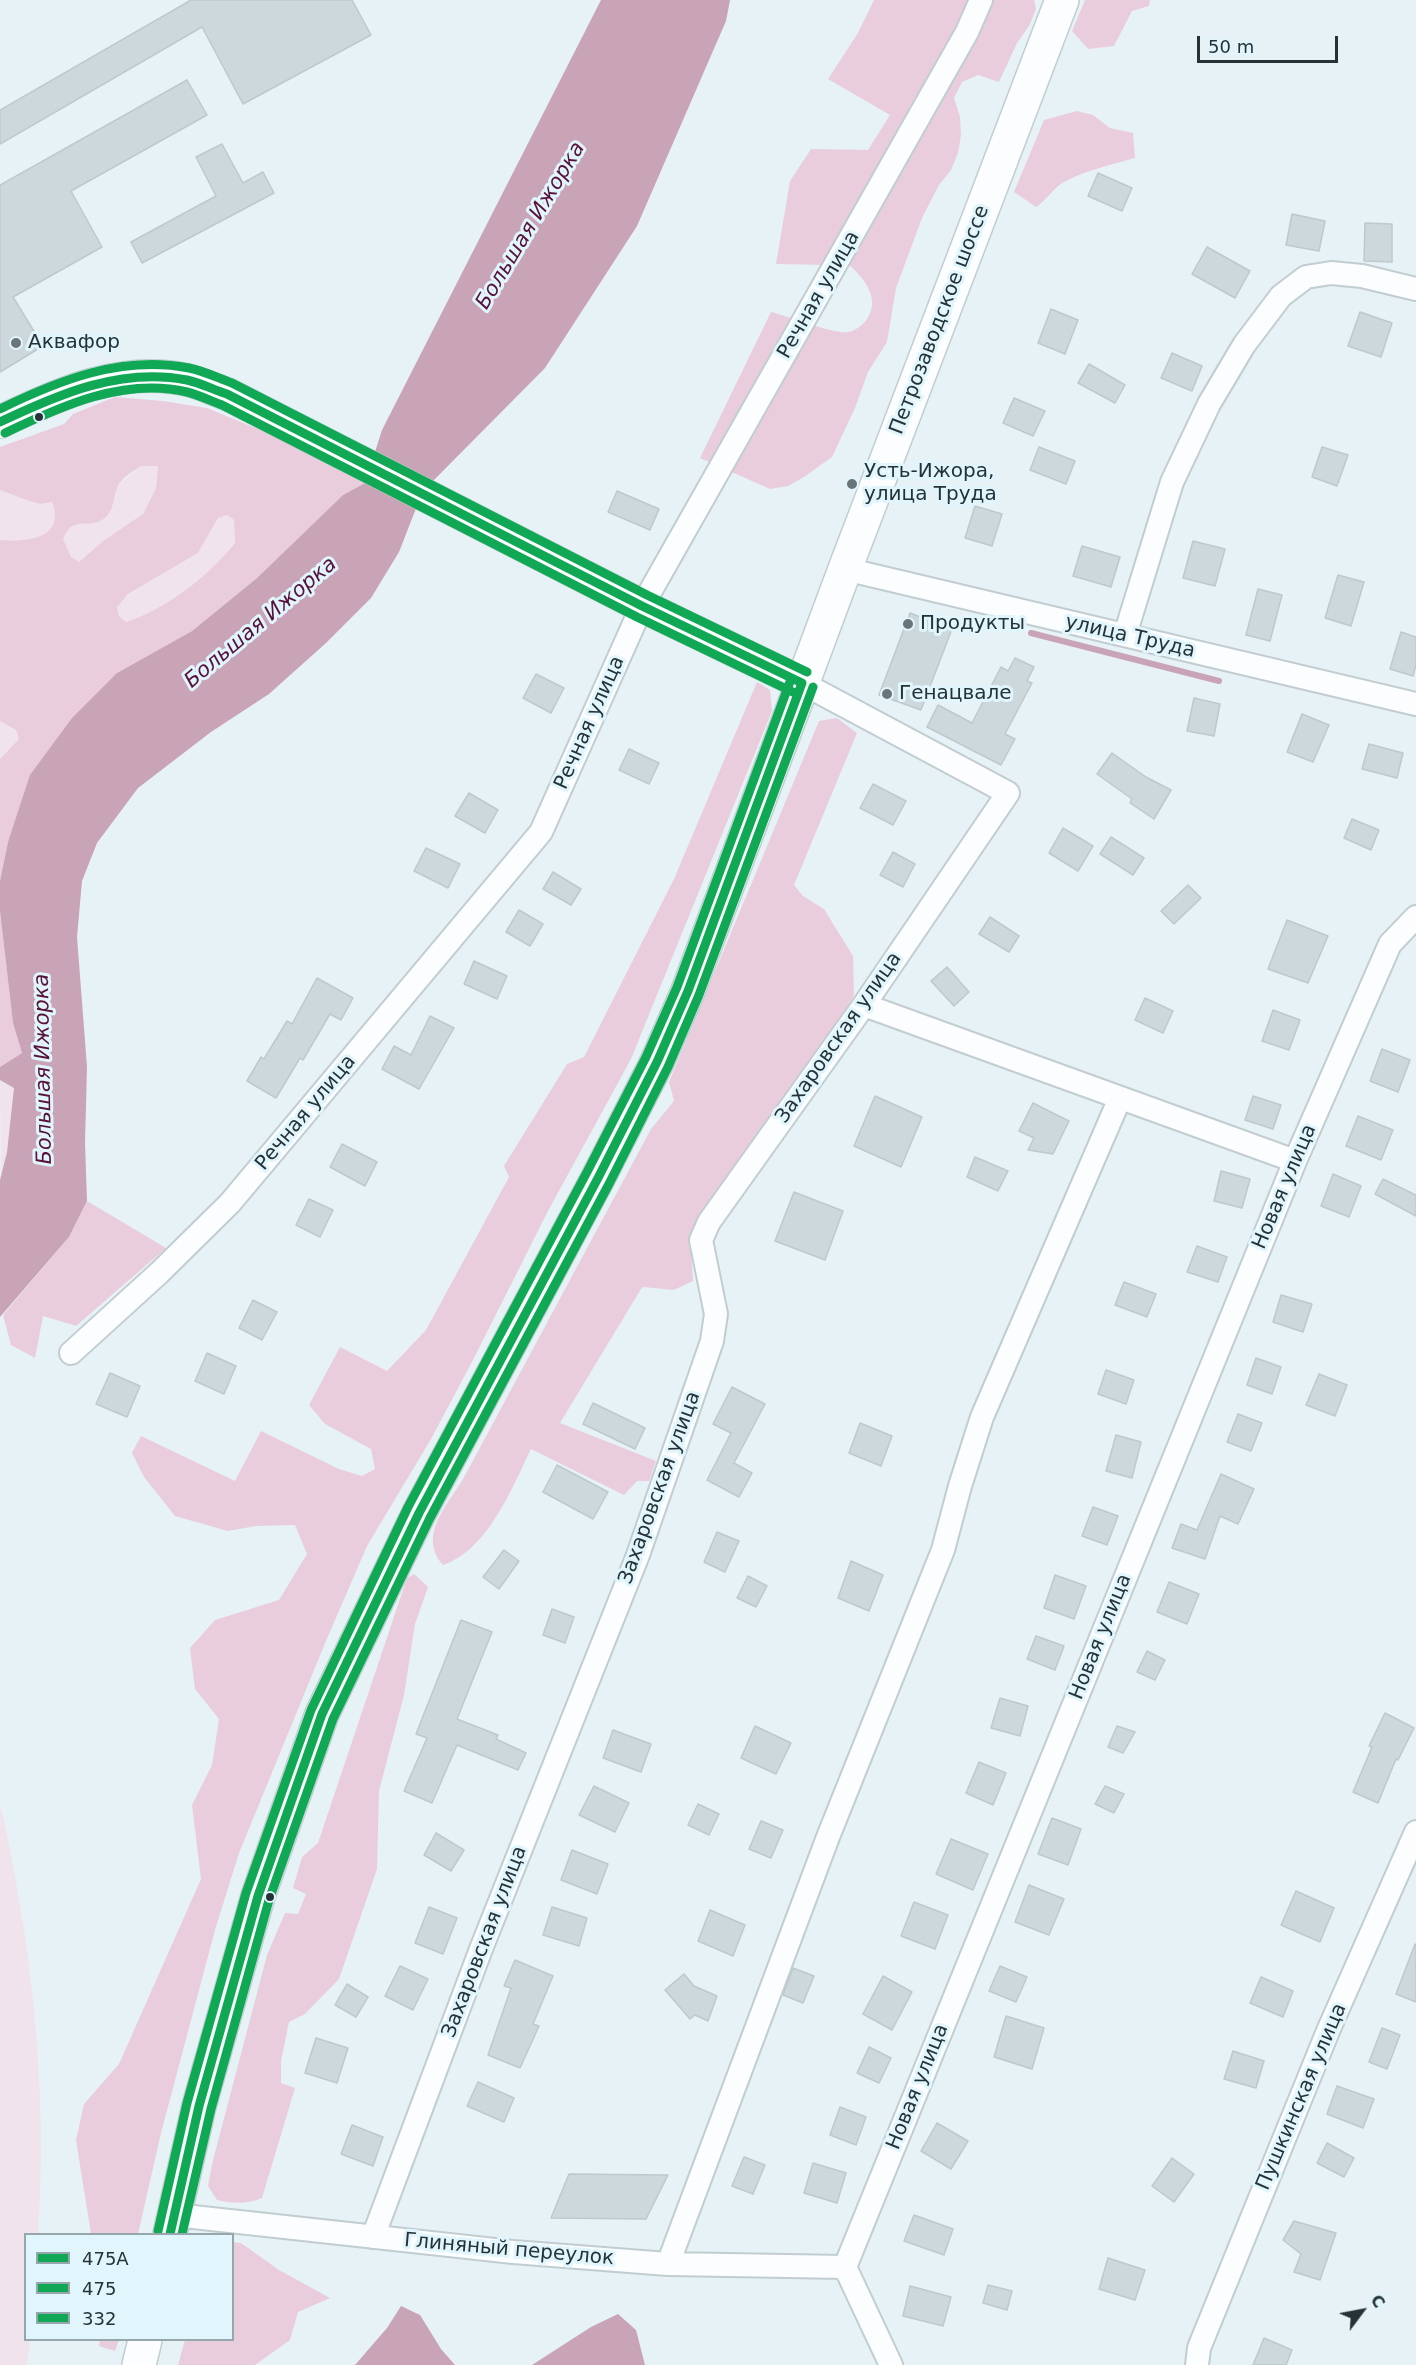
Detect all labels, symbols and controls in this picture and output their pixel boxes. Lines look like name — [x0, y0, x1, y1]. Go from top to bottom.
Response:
scale bar — [1200, 24, 1341, 62]
text: 50 m — [1208, 36, 1254, 57]
water label: Большая Ижорка — [471, 138, 591, 314]
street label: Петрозаводское шоссе — [885, 202, 995, 438]
street label: Речная улица — [773, 227, 865, 363]
place label: Аквафор — [28, 331, 120, 355]
marker: Аквафор — [9, 336, 23, 350]
unlabelled marker — [33, 411, 45, 423]
place label: Усть-Ижора, улица Труда — [864, 460, 997, 507]
marker: Усть-Ижора, улица Труда — [845, 477, 859, 491]
water label: Большая Ижорка — [180, 552, 342, 694]
street label: улица Труда — [1063, 610, 1197, 664]
place label: Продукты — [920, 612, 1025, 636]
marker: Продукты — [901, 617, 915, 631]
street label: Речная улица — [550, 653, 630, 793]
place label: Генацвале — [899, 682, 1012, 706]
marker: Генацвале — [880, 687, 894, 701]
street label: Захаровская улица — [771, 948, 907, 1128]
water label: Большая Ижорка — [30, 973, 58, 1165]
street label: Речная улица — [251, 1050, 361, 1176]
street label: Новая улица — [1248, 1121, 1322, 1253]
street label: Захаровская улица — [614, 1388, 706, 1588]
street label: Новая улица — [1065, 1571, 1137, 1703]
street label: Захаровская улица — [437, 1843, 533, 2041]
unlabelled marker — [264, 1891, 276, 1903]
street label: Пушкинская улица — [1252, 2000, 1352, 2194]
street label: Новая улица — [882, 2021, 954, 2153]
street label: Глиняный переулок — [403, 2229, 615, 2271]
legend — [24, 2233, 234, 2341]
text: 475А — [82, 2248, 129, 2269]
text: 475 — [82, 2278, 116, 2299]
north arrow — [1332, 2281, 1392, 2341]
text: С — [1367, 2291, 1389, 2311]
text: 332 — [82, 2308, 116, 2329]

